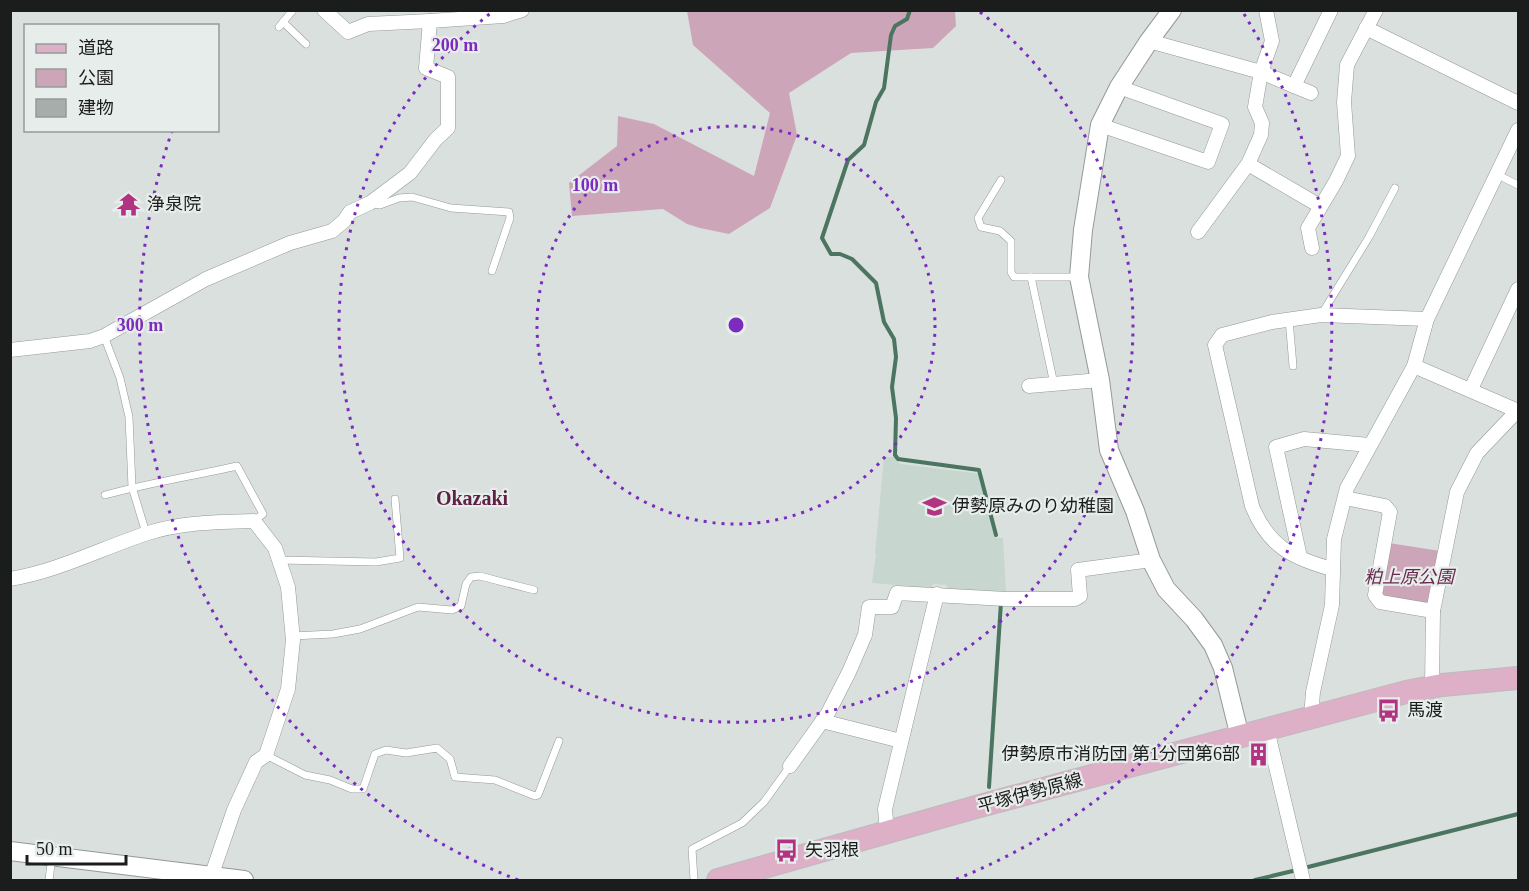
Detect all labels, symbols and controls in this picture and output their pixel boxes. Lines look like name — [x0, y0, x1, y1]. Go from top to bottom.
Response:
legend — [24, 24, 219, 132]
text: 200 m — [432, 35, 478, 55]
text: 道路 — [78, 38, 114, 58]
text: 公園 — [78, 68, 114, 88]
text: 建物 — [78, 98, 114, 118]
text: 100 m — [572, 175, 618, 195]
temple icon: 浄泉院 — [116, 191, 142, 217]
place label: 浄泉院 — [147, 194, 201, 214]
text: 300 m — [117, 315, 163, 335]
centre of rings — [726, 315, 746, 335]
district label: Okazaki — [436, 487, 509, 509]
school or university icon: 伊勢原みのり幼稚園 — [921, 493, 947, 519]
place label: 伊勢原みのり幼稚園 — [952, 496, 1114, 516]
park label: 粕上原公園 — [1364, 567, 1457, 587]
bus stop icon: 馬渡 — [1376, 697, 1402, 723]
place label: 馬渡 — [1407, 700, 1443, 720]
building icon: 伊勢原市消防団 第1分団第6部 — [1245, 741, 1271, 767]
place label: 伊勢原市消防団 第1分団第6部 — [1002, 744, 1240, 764]
street label: 平塚伊勢原線 — [975, 769, 1085, 817]
scale bar — [27, 828, 126, 866]
bus stop icon: 矢羽根 — [774, 837, 800, 863]
text: 50 m — [36, 839, 73, 859]
place label: 矢羽根 — [805, 840, 859, 860]

